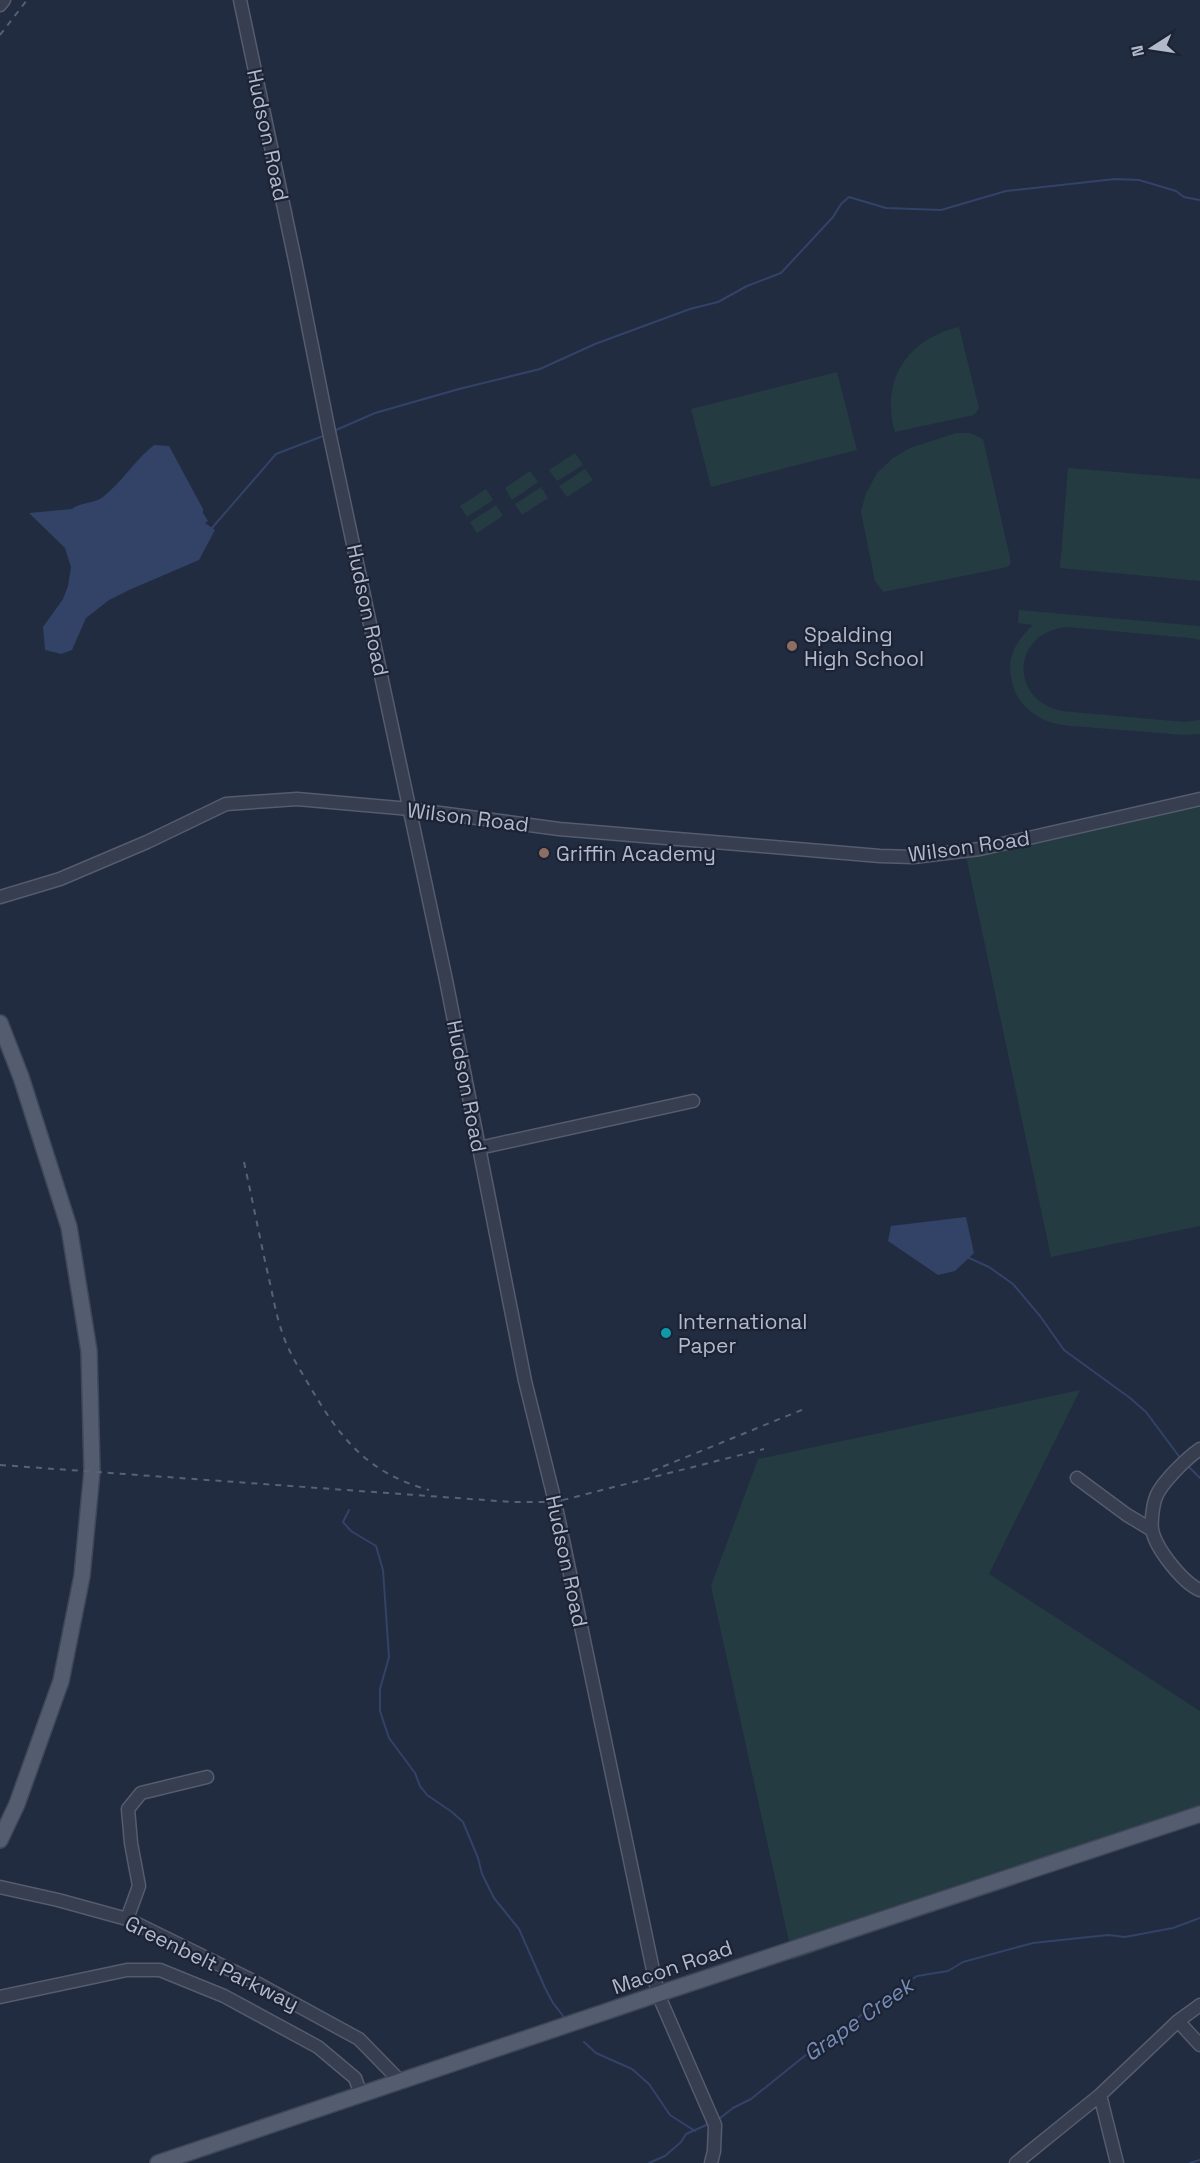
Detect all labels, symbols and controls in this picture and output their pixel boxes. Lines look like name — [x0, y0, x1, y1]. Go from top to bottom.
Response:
north arrow — [1122, 18, 1182, 78]
text: N — [1126, 44, 1149, 58]
street label: Hudson Road — [241, 67, 295, 203]
street label: Hudson Road — [341, 542, 395, 678]
place label: Spalding High School — [804, 621, 924, 672]
marker: Spalding High School — [785, 639, 799, 653]
street label: Wilson Road — [406, 796, 530, 838]
street label: Wilson Road — [906, 824, 1032, 868]
place label: Griffin Academy — [556, 840, 716, 867]
marker: Griffin Academy — [537, 846, 551, 860]
street label: Hudson Road — [441, 1018, 493, 1154]
place label: International Paper — [678, 1308, 808, 1359]
marker: International Paper — [659, 1326, 673, 1340]
street label: Hudson Road — [540, 1493, 594, 1629]
street label: Greenbelt Parkway — [121, 1909, 303, 2017]
street label: Macon Road — [608, 1934, 736, 2000]
water label: Grape Creek — [798, 1970, 920, 2067]

